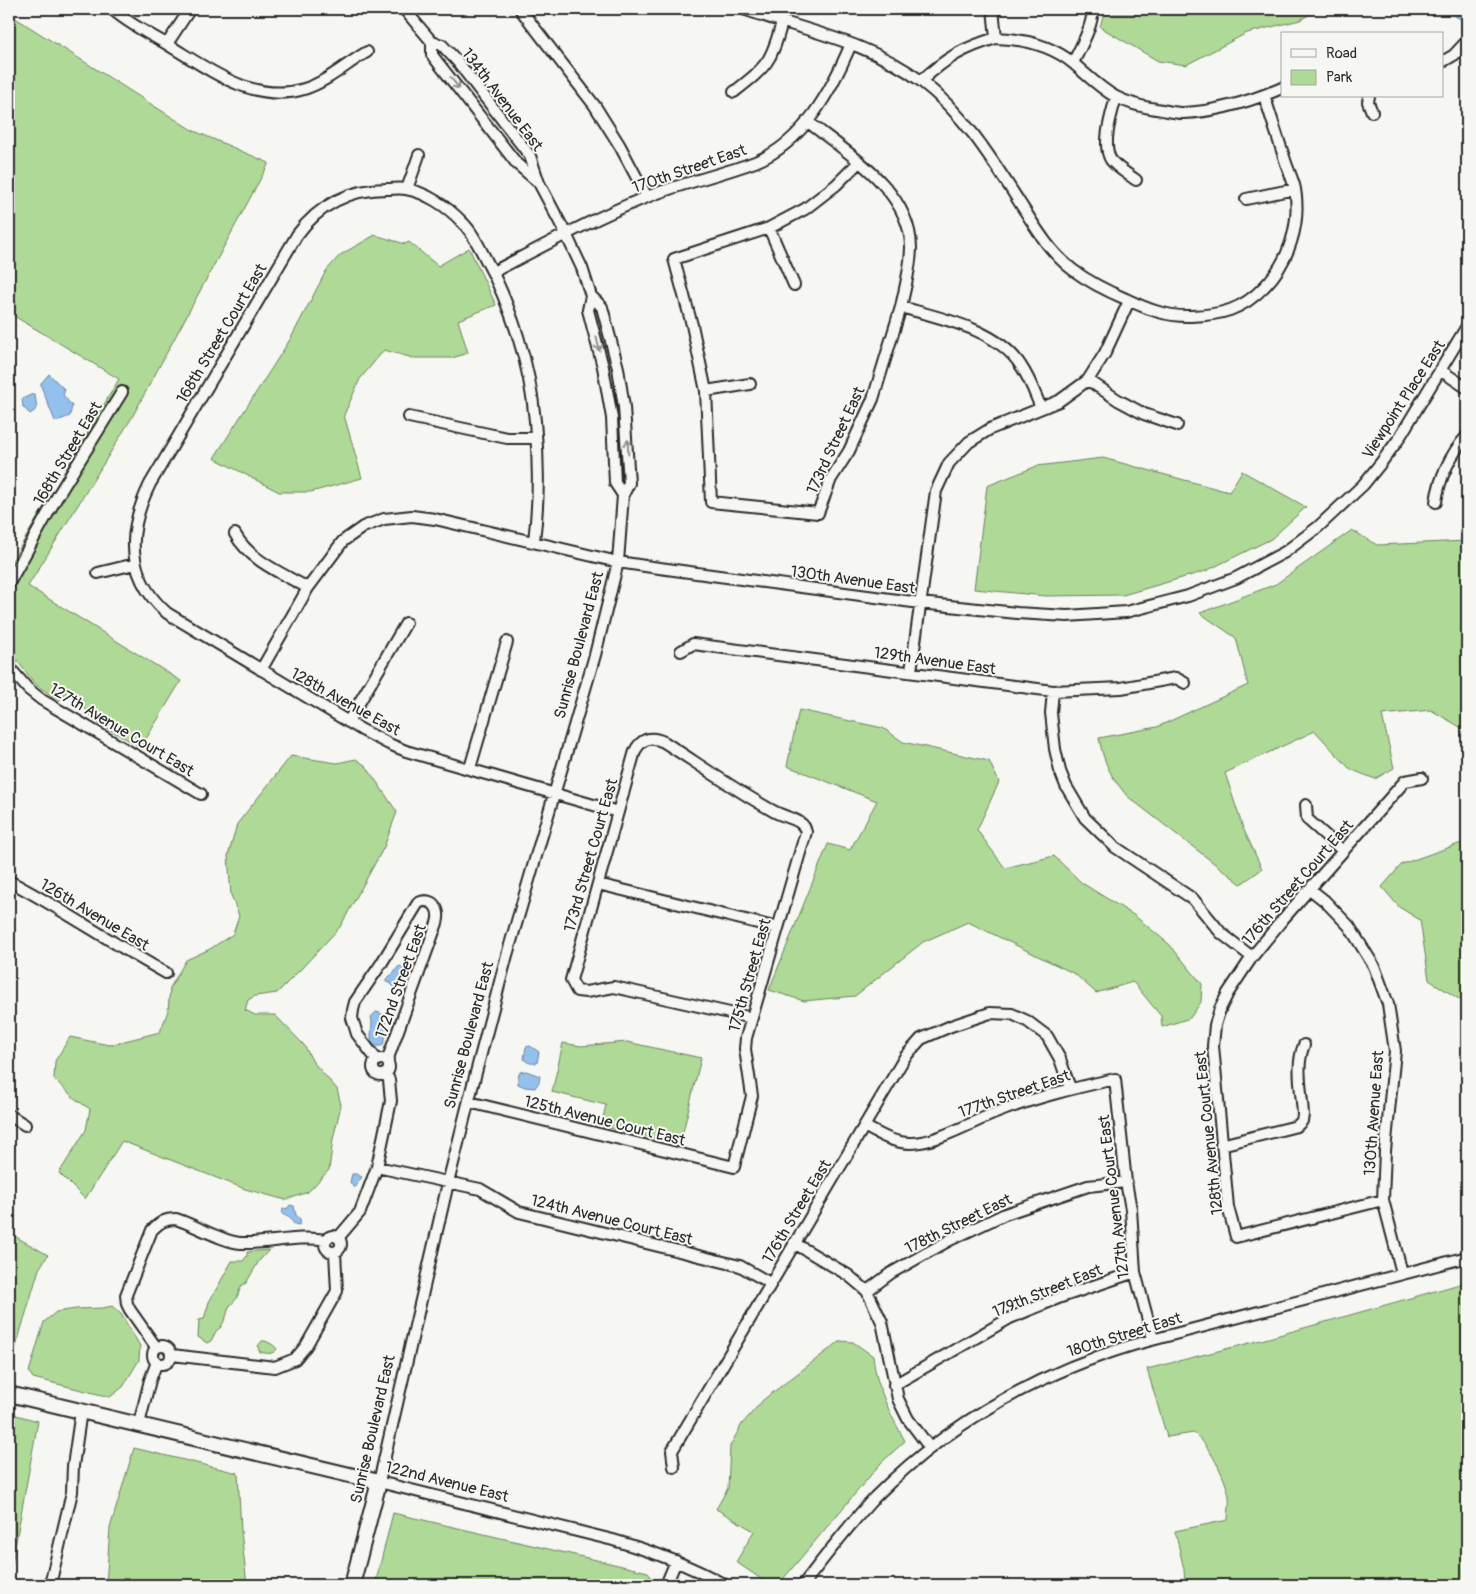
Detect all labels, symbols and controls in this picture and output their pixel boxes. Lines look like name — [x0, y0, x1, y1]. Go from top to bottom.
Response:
legend — [1281, 32, 1444, 98]
street label: 134th Avenue East — [457, 44, 548, 156]
text: Road — [1326, 44, 1357, 63]
text: Park — [1326, 68, 1353, 87]
one-way arrow — [450, 76, 460, 90]
street label: 170th Street East — [630, 140, 750, 198]
street label: 168th Street Court East — [172, 260, 272, 407]
one-way arrow — [594, 335, 603, 351]
street label: Viewpoint Place East — [1358, 336, 1450, 463]
street label: 173rd Street East — [802, 383, 870, 497]
street label: 168th Street East — [29, 398, 107, 509]
one-way arrow — [623, 440, 632, 456]
street label: 130th Avenue East — [789, 561, 917, 599]
street label: Sunrise Boulevard East — [550, 569, 608, 721]
street label: 129th Avenue East — [873, 643, 998, 680]
street label: 128th Avenue East — [287, 663, 404, 741]
street label: 127th Avenue Court East — [46, 679, 198, 781]
street label: 173rd Street Court East — [559, 776, 623, 934]
street label: 176th Street Court East — [1238, 815, 1358, 950]
street label: 126th Avenue East — [36, 874, 153, 956]
street label: 175th Street East — [724, 916, 776, 1034]
street label: 172nd Street East — [371, 921, 431, 1041]
street label: Sunrise Boulevard East — [440, 959, 498, 1111]
street label: 128th Avenue Court East — [1190, 1049, 1228, 1216]
street label: 130th Avenue East — [1360, 1049, 1388, 1176]
street label: 177th Street East — [956, 1065, 1073, 1122]
street label: 125th Avenue Court East — [522, 1091, 688, 1151]
street label: 127th Avenue Court East — [1094, 1113, 1134, 1280]
street label: 176th Street East — [758, 1155, 836, 1267]
street label: 178th Street East — [902, 1189, 1016, 1258]
street label: 124th Avenue Court East — [529, 1190, 695, 1250]
street label: 179th Street East — [990, 1260, 1106, 1322]
street label: 180th Street East — [1065, 1308, 1185, 1362]
street label: Sunrise Boulevard East — [346, 1353, 400, 1505]
street label: 122nd Avenue East — [383, 1457, 511, 1507]

